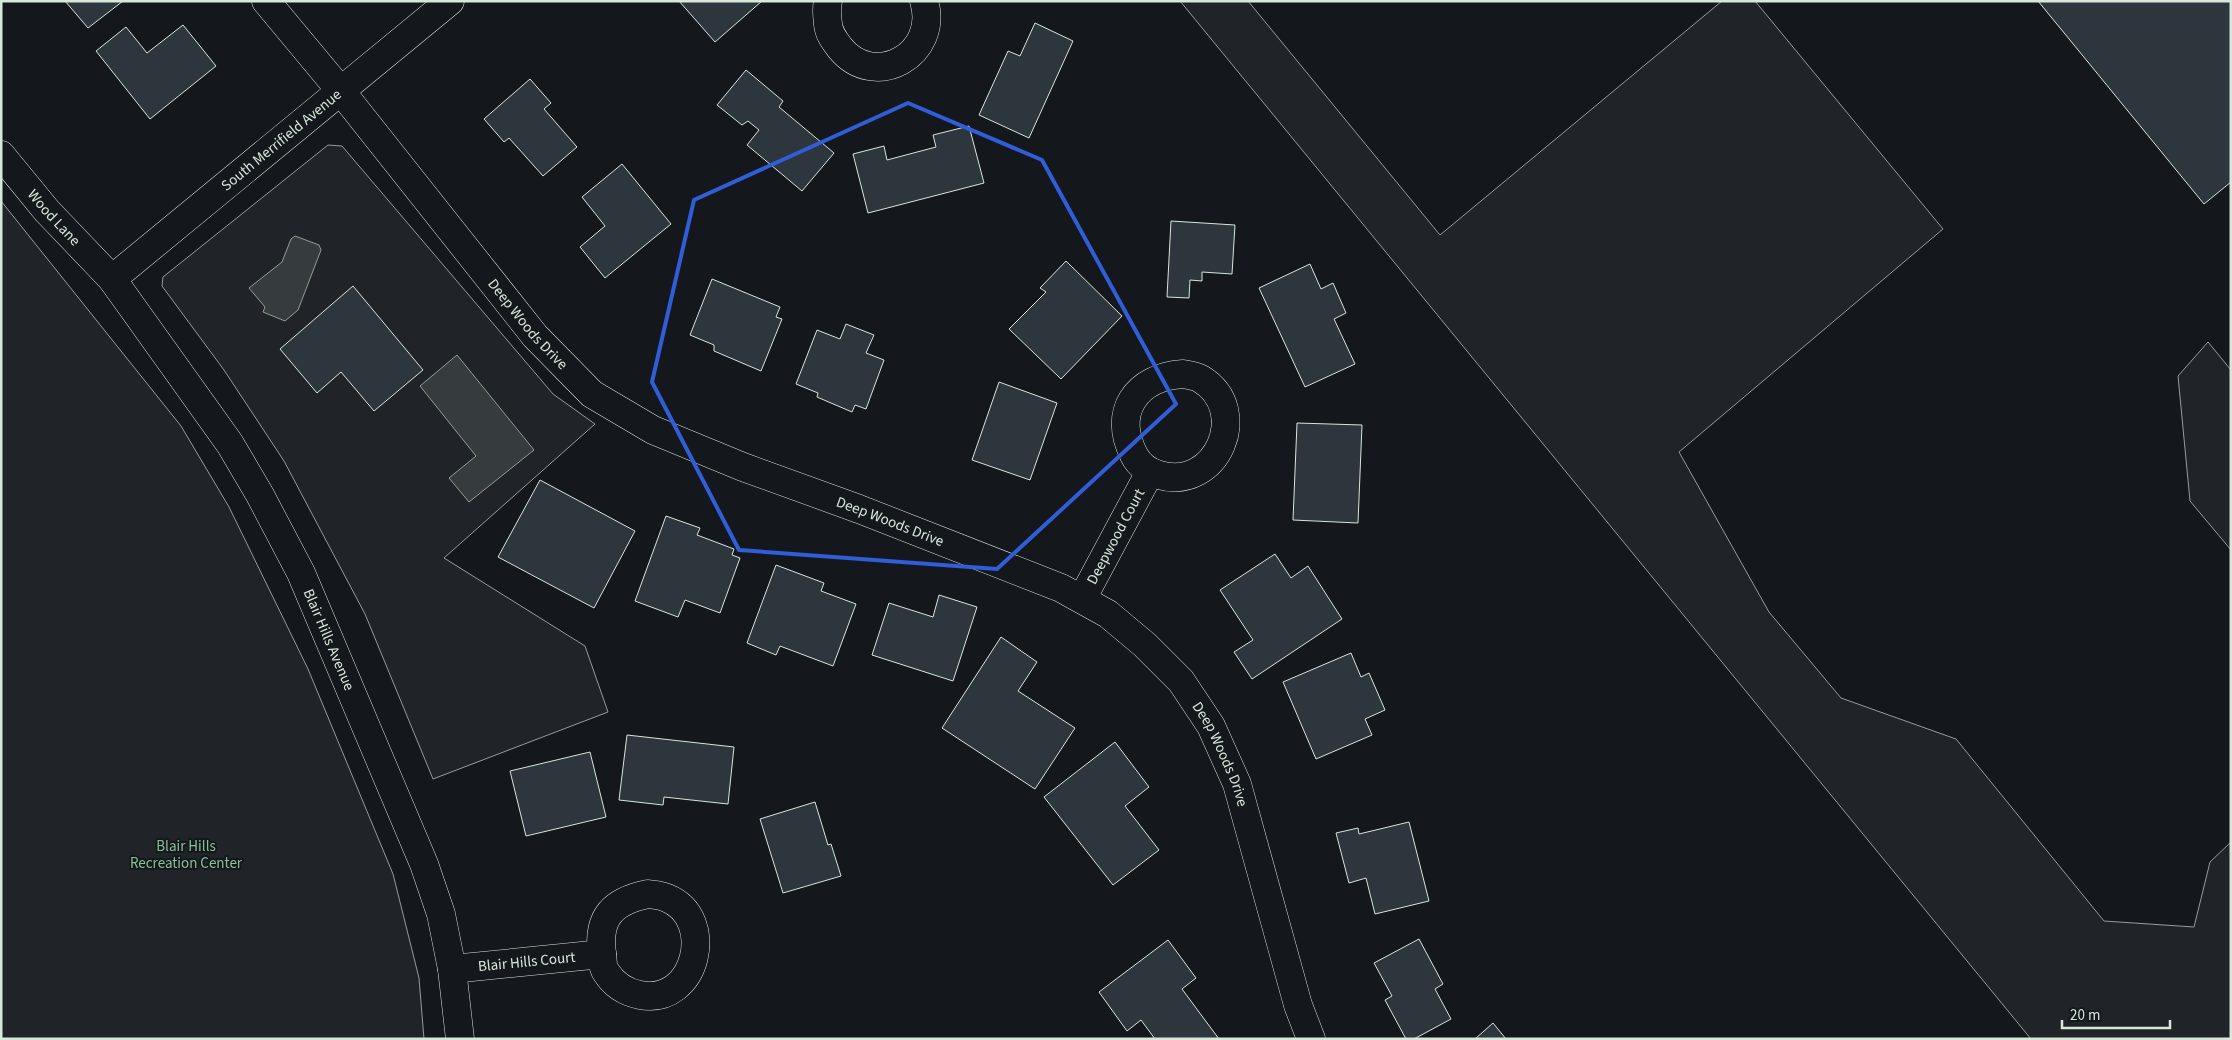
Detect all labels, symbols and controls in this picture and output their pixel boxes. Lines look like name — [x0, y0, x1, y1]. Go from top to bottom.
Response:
street label: South Merrifield Avenue — [217, 84, 346, 196]
street label: Wood Lane — [23, 185, 85, 250]
street label: Deep Woods Drive — [483, 274, 573, 374]
street label: Deepwood Court — [1081, 485, 1150, 588]
street label: Deep Woods Drive — [833, 491, 947, 552]
street label: Blair Hills Avenue — [298, 585, 360, 694]
street label: Deep Woods Drive — [1187, 698, 1253, 809]
park label: Blair Hills Recreation Center — [130, 836, 243, 874]
street label: Blair Hills Court — [477, 946, 576, 977]
scale bar — [2062, 998, 2170, 1030]
text: 20 m — [2070, 1005, 2100, 1026]

